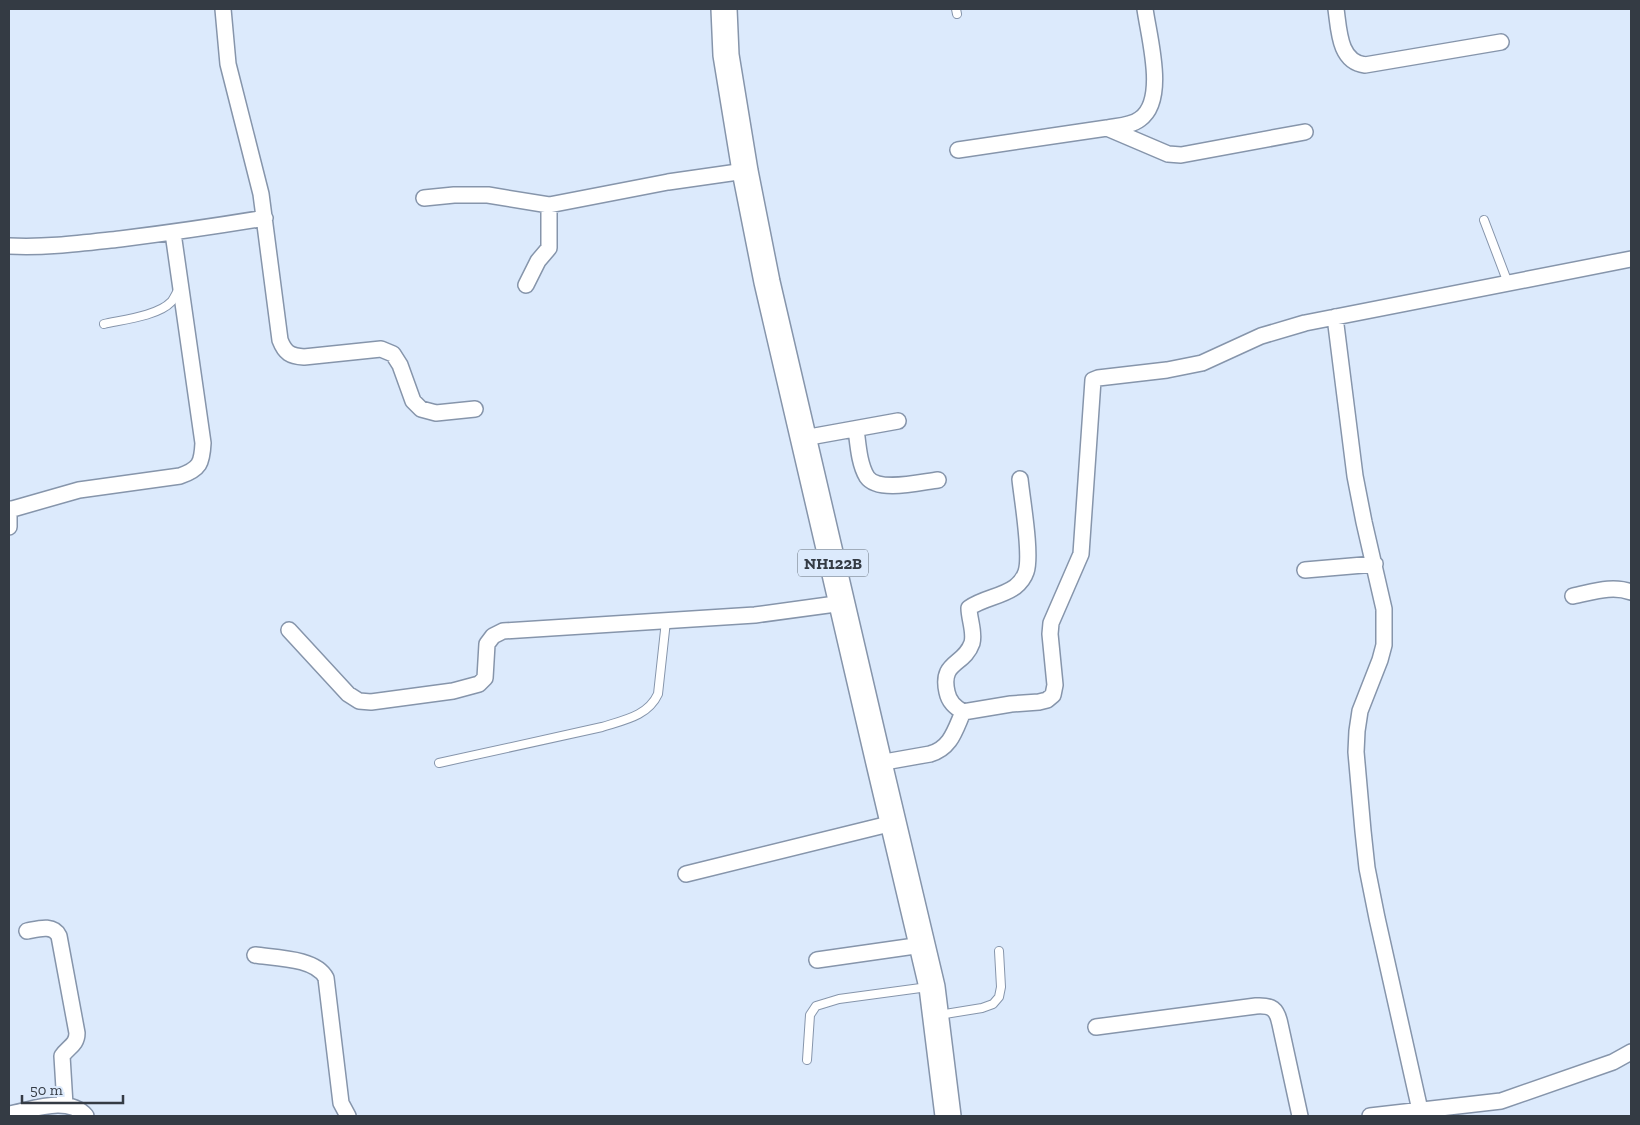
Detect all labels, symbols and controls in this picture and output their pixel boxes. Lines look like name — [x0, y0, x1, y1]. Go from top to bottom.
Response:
road number: NH122B — [798, 550, 868, 576]
scale bar — [22, 1072, 124, 1104]
text: 50 m — [30, 1081, 63, 1099]

